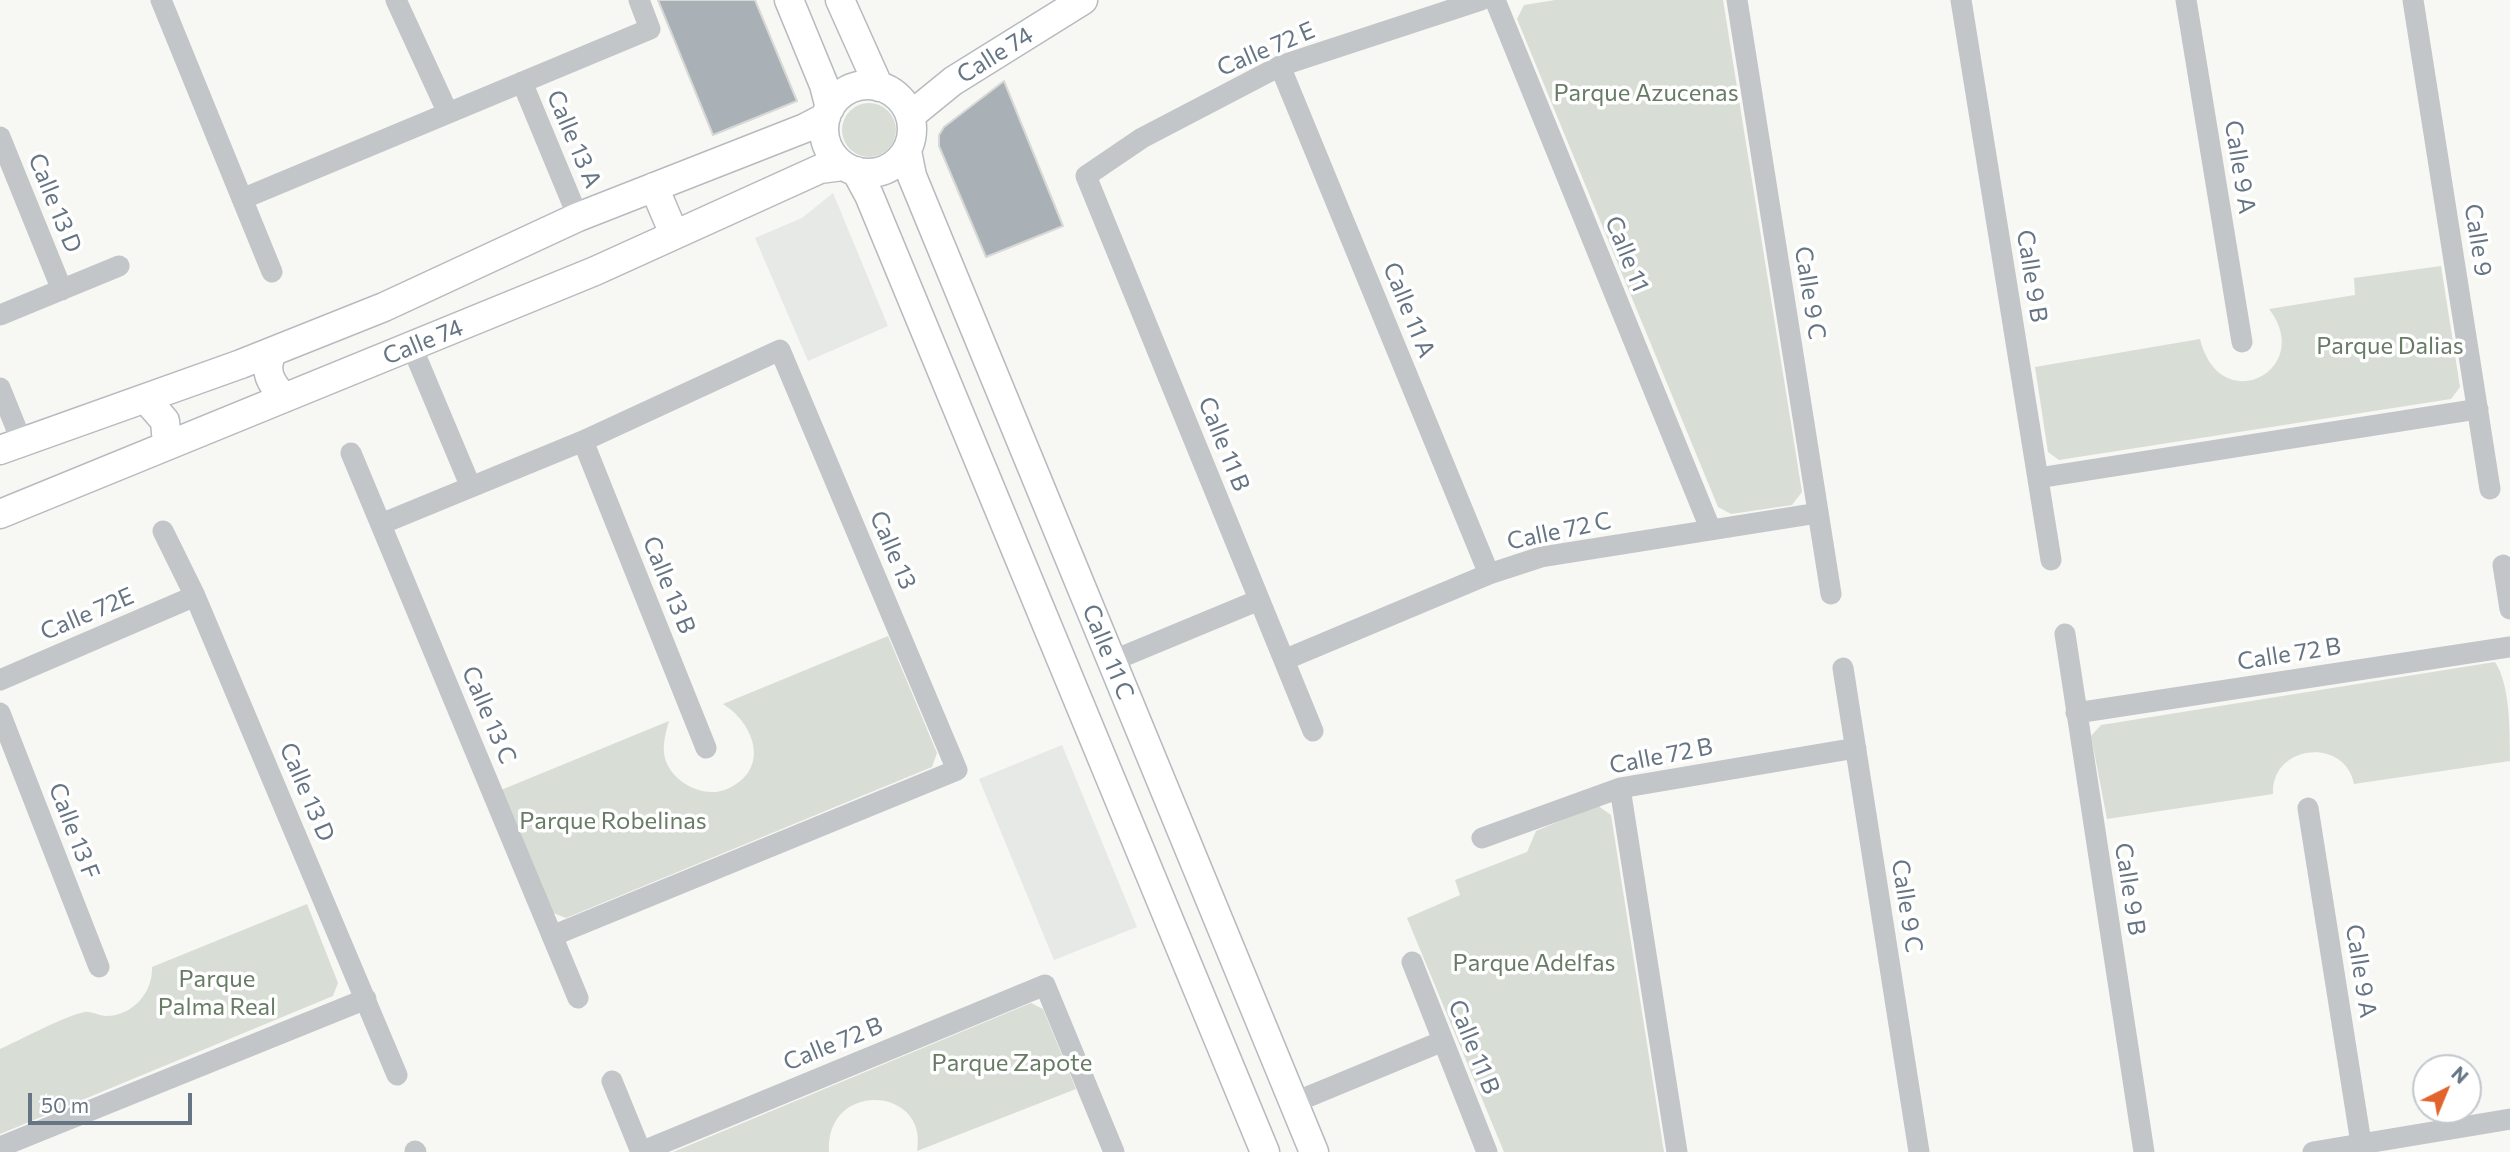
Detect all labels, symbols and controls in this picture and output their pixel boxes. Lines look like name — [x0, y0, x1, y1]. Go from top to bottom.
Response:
street label: Calle 72 E — [1213, 16, 1319, 82]
street label: Calle 74 — [952, 21, 1038, 89]
park label: Parque Azucenas — [1553, 79, 1739, 107]
street label: Calle 13 A — [541, 86, 607, 192]
street label: Calle 9 A — [2218, 118, 2262, 216]
street label: Calle 13 D — [22, 149, 88, 257]
street label: Calle 9 — [2458, 202, 2498, 278]
street label: Calle 11 — [1599, 212, 1655, 296]
street label: Calle 9 B — [2010, 228, 2054, 324]
street label: Calle 9 C — [1788, 244, 1832, 342]
street label: Calle 11 A — [1377, 258, 1441, 362]
street label: Calle 74 — [379, 313, 467, 371]
park label: Parque Dalias — [2316, 332, 2464, 360]
street label: Calle 11 B — [1192, 393, 1256, 495]
street label: Calle 13 — [864, 506, 922, 594]
street label: Calle 72 C — [1504, 506, 1614, 556]
street label: Calle 13 B — [636, 532, 702, 638]
street label: Calle 72E — [36, 581, 138, 647]
street label: Calle 11 C — [1076, 600, 1140, 704]
street label: Calle 72 B — [2235, 632, 2343, 676]
street label: Calle 13 C — [456, 662, 522, 768]
street label: Calle 72 B — [1607, 732, 1715, 780]
street label: Calle 13 D — [273, 738, 341, 846]
street label: Calle 13 F — [43, 779, 105, 883]
park label: Parque Robelinas — [519, 807, 707, 835]
street label: Calle 9 B — [2108, 841, 2152, 937]
street label: Calle 9 C — [1885, 857, 1929, 955]
street label: Calle 9 A — [2339, 922, 2383, 1020]
park label: Parque Adelfas — [1453, 949, 1615, 977]
park label: Parque Palma Real — [158, 965, 276, 1021]
street label: Calle 11 B — [1442, 996, 1506, 1098]
street label: Calle 72 B — [779, 1011, 887, 1077]
park label: Parque Zapote — [932, 1049, 1092, 1077]
north arrow — [2412, 1054, 2482, 1124]
text: N — [2447, 1061, 2473, 1088]
scale bar — [32, 1078, 196, 1122]
text: 50 m — [41, 1092, 89, 1117]

